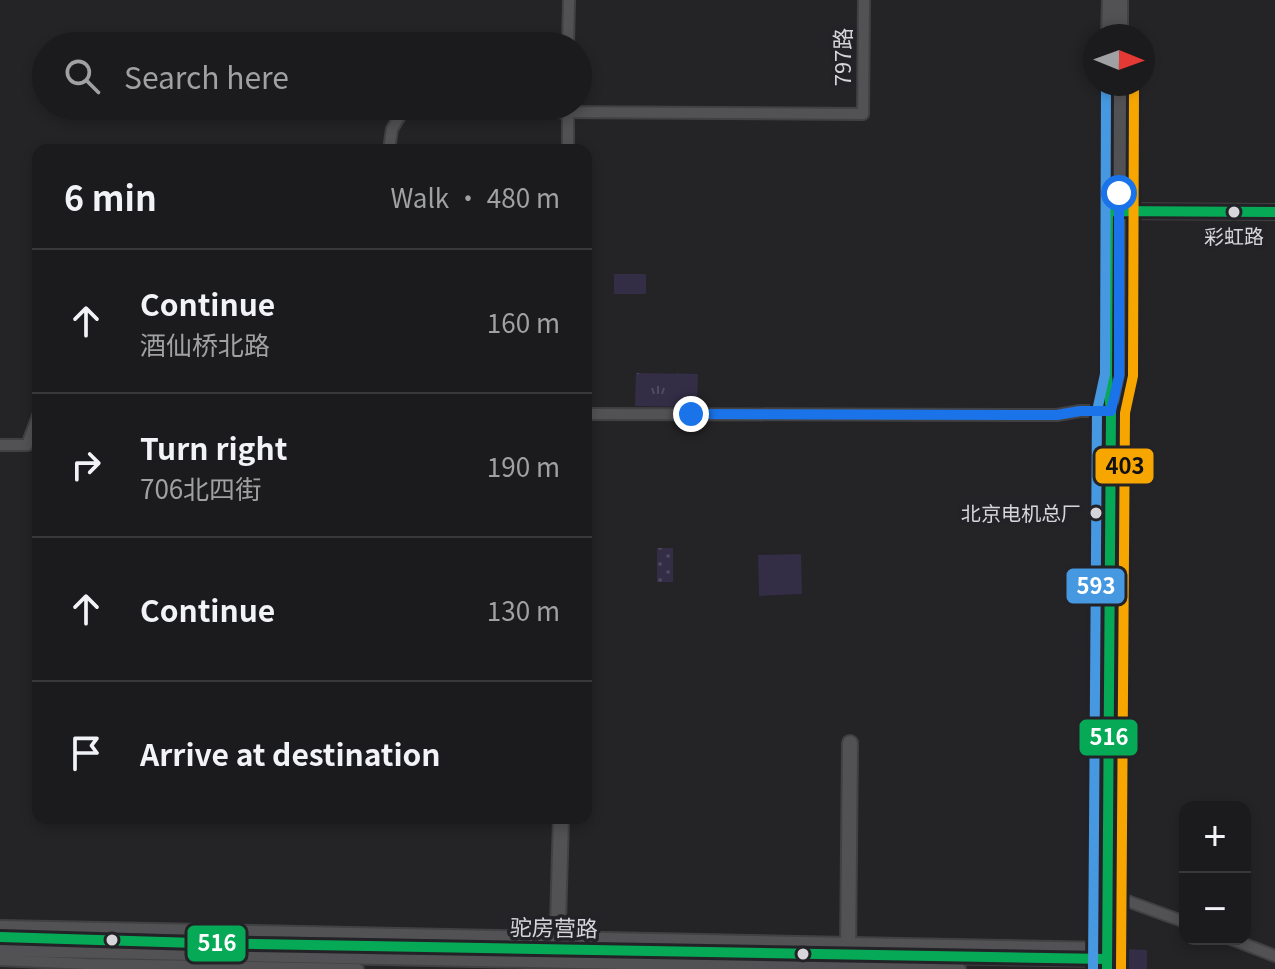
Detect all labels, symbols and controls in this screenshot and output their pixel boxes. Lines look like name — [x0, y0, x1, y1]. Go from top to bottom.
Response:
north arrow — [1083, 24, 1155, 96]
street label: 797路 — [825, 28, 857, 86]
search box — [32, 32, 592, 120]
icon: search — [60, 54, 104, 98]
text: Search here — [124, 54, 289, 98]
text: 6 min — [64, 172, 157, 221]
route start — [1101, 175, 1137, 211]
text: Walk · 480 m — [391, 178, 560, 215]
marker: 彩虹路 — [1226, 204, 1242, 220]
place label: 彩虹路 — [1204, 221, 1264, 250]
text: Continue — [140, 281, 275, 325]
icon: ahead — [64, 299, 108, 343]
text: 160 m — [487, 303, 560, 340]
text: 酒仙桥北路 — [140, 325, 270, 362]
route end — [673, 396, 709, 432]
text: Turn right — [140, 425, 287, 469]
icon: right — [64, 443, 108, 487]
text: 190 m — [487, 447, 560, 484]
line badge: 403 — [1094, 447, 1155, 485]
text: 403 — [1106, 448, 1144, 480]
text: 706北四街 — [140, 469, 261, 506]
place label: 北京电机总厂 — [961, 498, 1081, 527]
marker: 北京电机总厂 — [1088, 505, 1104, 521]
line badge: 593 — [1065, 567, 1126, 605]
text: 593 — [1077, 568, 1115, 600]
icon: ahead — [64, 587, 108, 631]
text: Continue — [140, 587, 275, 631]
text: 130 m — [487, 591, 560, 628]
line badge: 516 — [1078, 718, 1139, 757]
text: 516 — [1090, 719, 1128, 751]
icon: arrive — [64, 731, 108, 775]
text: Arrive at destination — [140, 731, 441, 775]
map controls — [1179, 801, 1251, 945]
button: + — [1179, 801, 1251, 873]
button: − — [1179, 873, 1251, 945]
street label: 驼房营路 — [510, 909, 598, 943]
line badge: 516 — [186, 924, 247, 963]
text: 516 — [198, 925, 236, 957]
unlabelled marker — [104, 932, 120, 948]
unlabelled marker — [795, 946, 811, 962]

